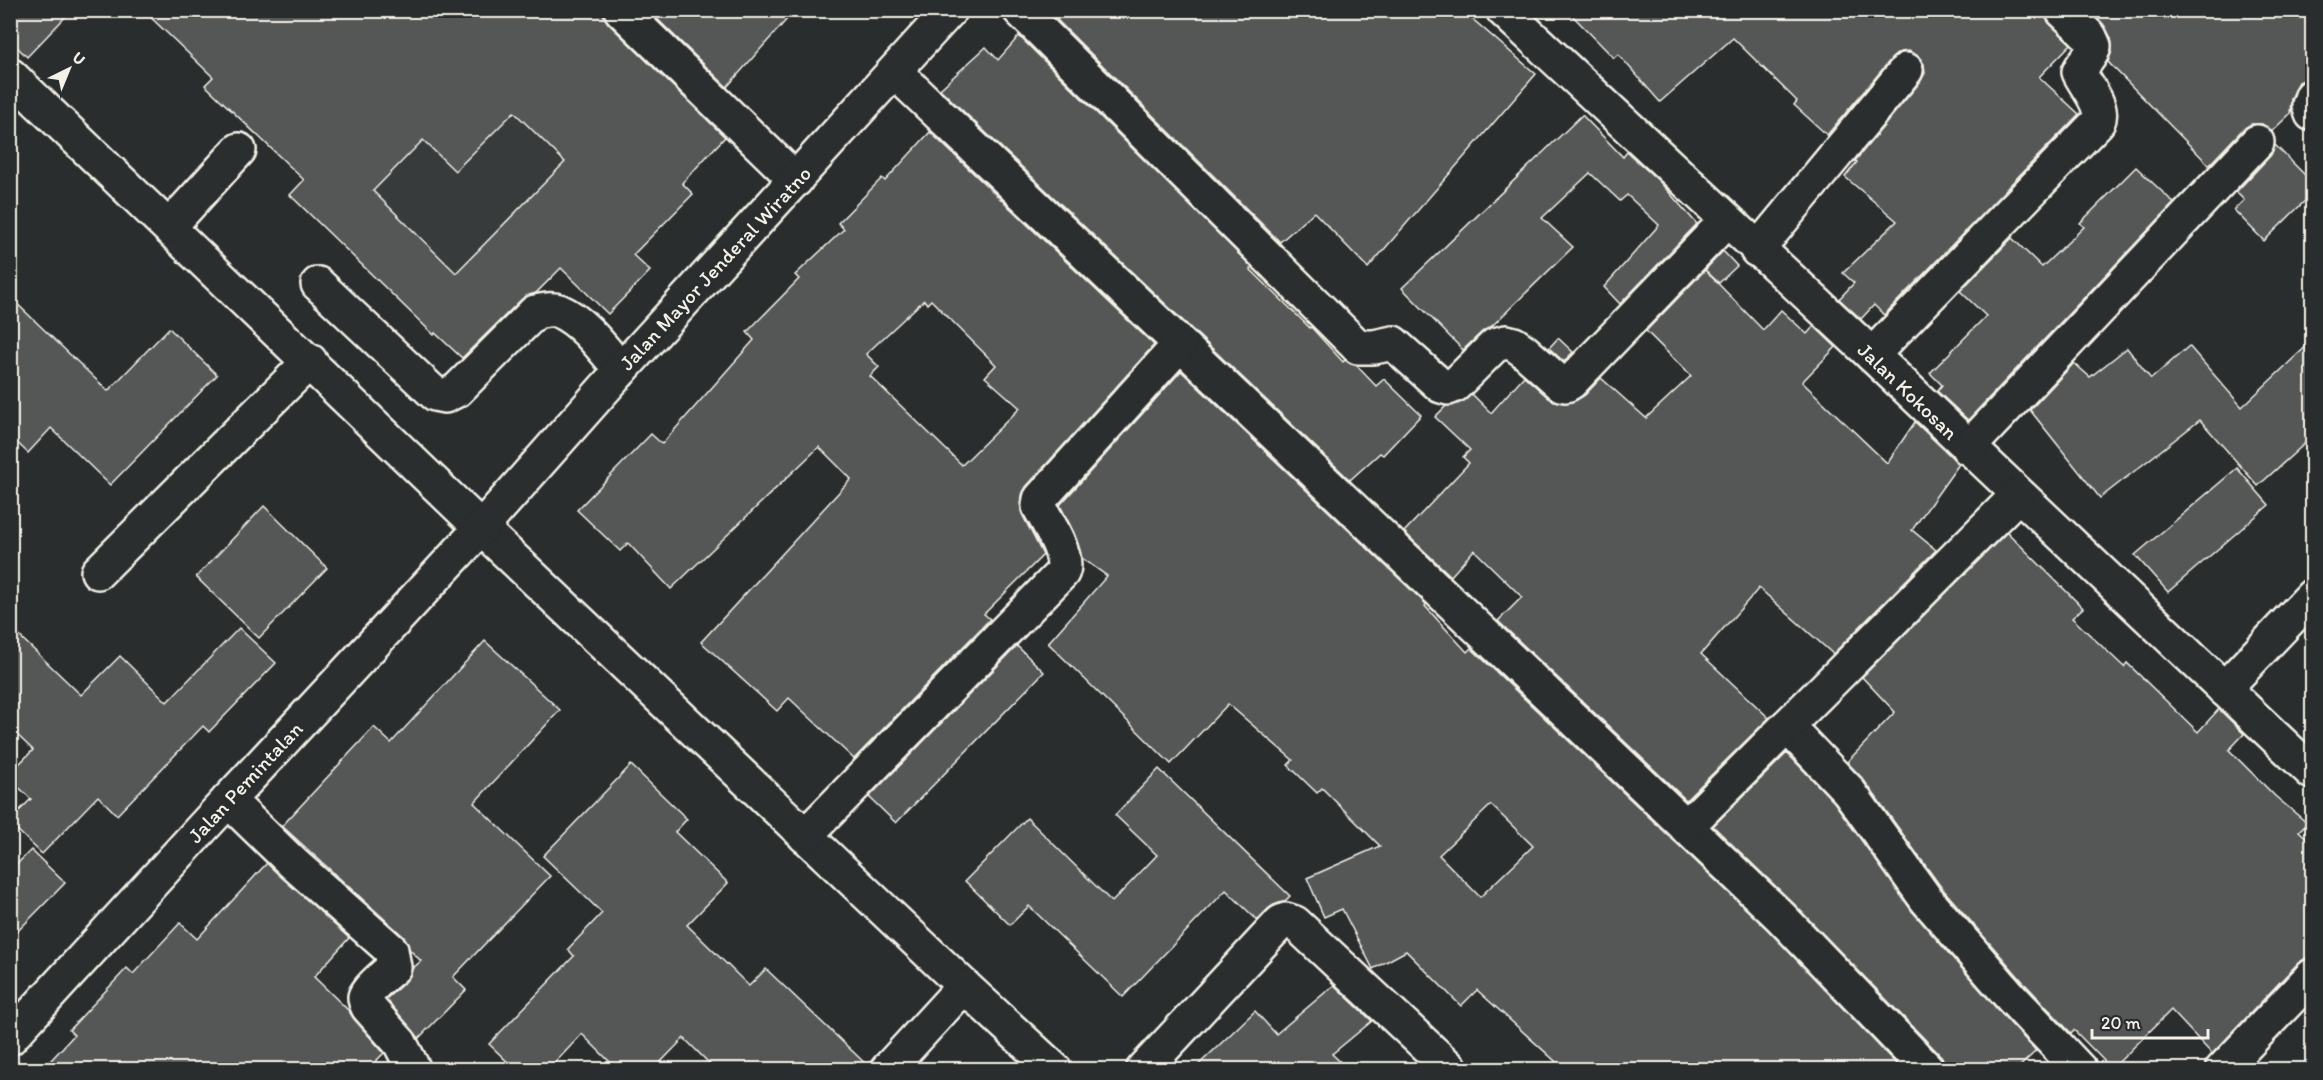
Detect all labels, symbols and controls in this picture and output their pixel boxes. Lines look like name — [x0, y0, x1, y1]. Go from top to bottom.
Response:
north arrow — [39, 39, 99, 99]
text: U — [69, 48, 89, 69]
street label: Jalan Mayor Jenderal Wiratno — [614, 161, 816, 375]
street label: Jalan Kokosan — [1853, 337, 1963, 445]
street label: Jalan Pemintalan — [182, 716, 308, 848]
scale bar — [2092, 1002, 2208, 1040]
text: 20 m — [2101, 1012, 2141, 1034]

